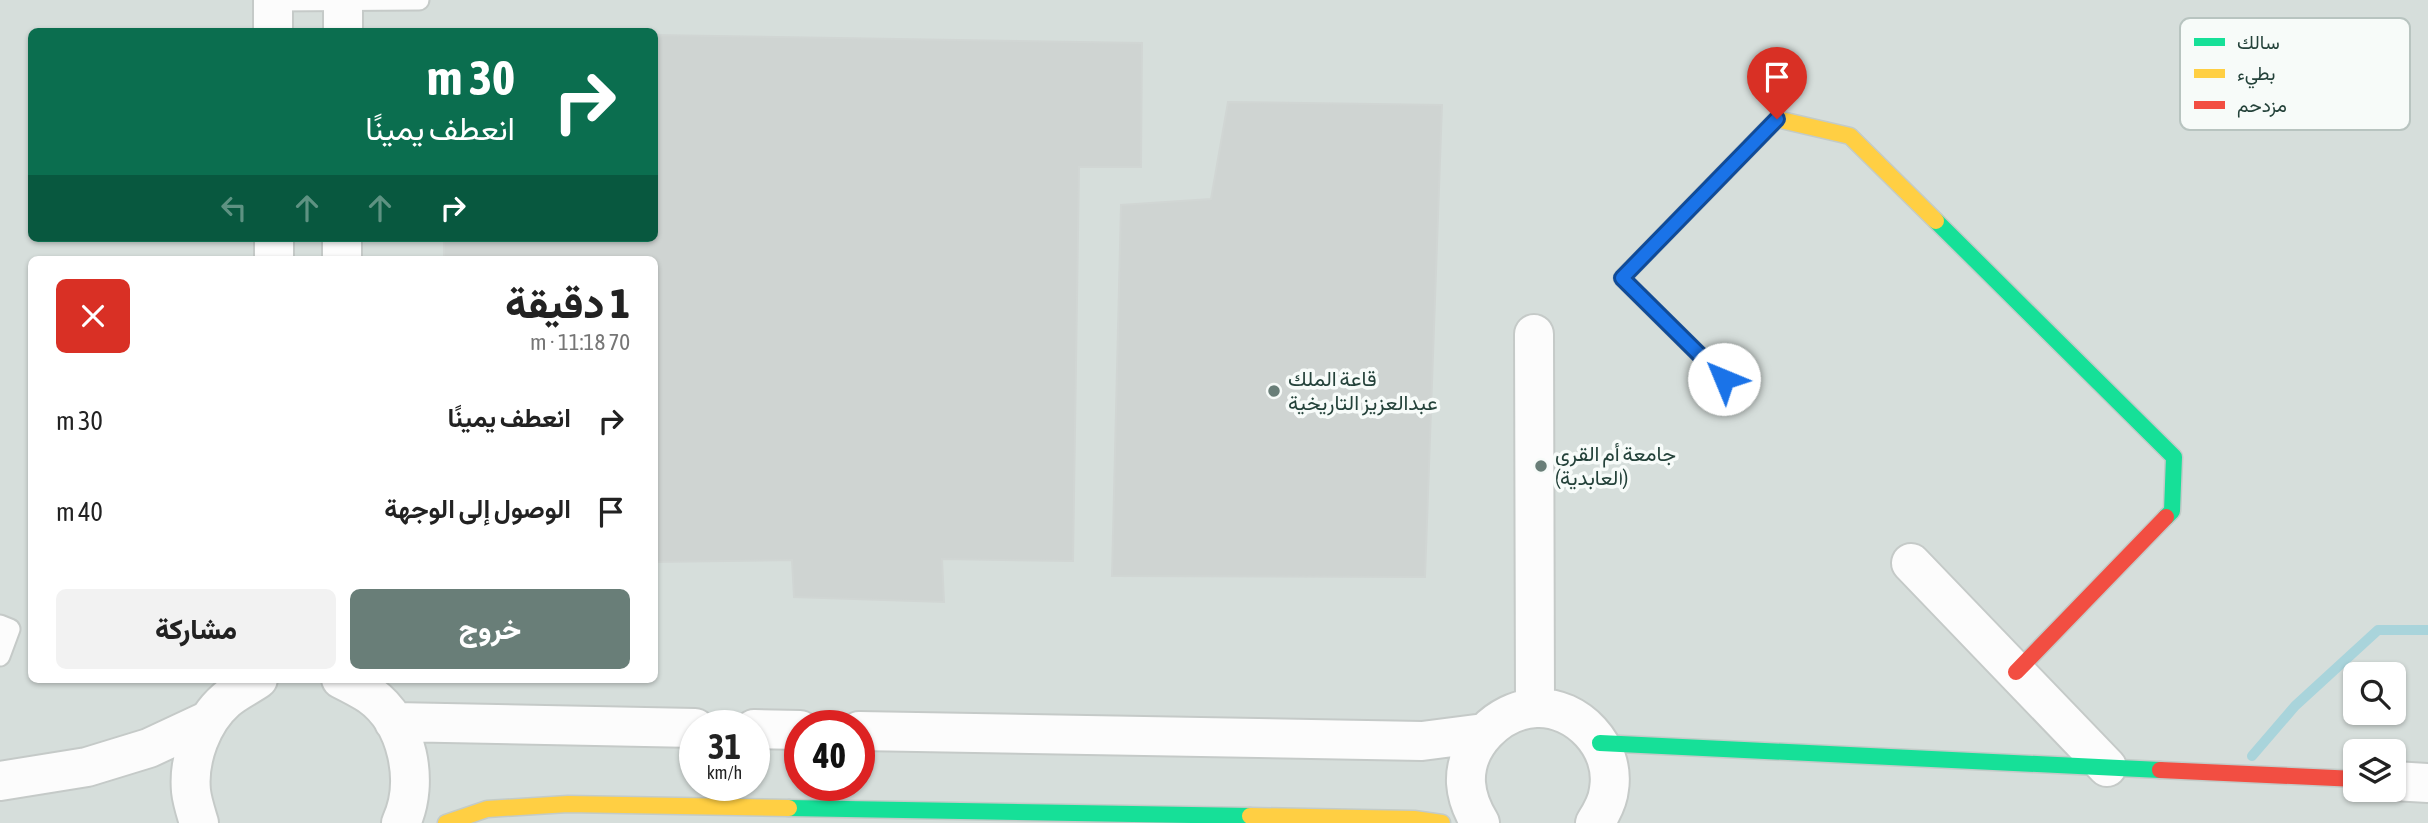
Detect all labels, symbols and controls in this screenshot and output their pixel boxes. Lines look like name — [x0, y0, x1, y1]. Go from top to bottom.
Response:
legend — [2180, 18, 2410, 130]
text: سالك — [2237, 31, 2280, 53]
pin — [1747, 47, 1807, 119]
text: 30 m — [427, 49, 515, 105]
icon: right — [539, 56, 630, 147]
icon: arrive — [1758, 58, 1796, 96]
text: بطيء — [2237, 62, 2275, 89]
text: مزدحم — [2237, 94, 2287, 118]
text: انعطف يمينًا — [365, 110, 515, 147]
icon: left — [215, 189, 253, 227]
icon: ahead — [288, 189, 326, 227]
icon: ahead — [361, 189, 399, 227]
icon: right — [434, 189, 472, 227]
button: close — [56, 279, 130, 353]
text: 1 دقيقة — [505, 279, 630, 327]
text: 70 m · 11:18 — [530, 329, 630, 355]
position arrow — [1687, 342, 1761, 416]
place label: قاعة الملك عبدالعزيز التاريخية — [1288, 366, 1438, 416]
marker: قاعة الملك عبدالعزيز التاريخية — [1266, 383, 1282, 399]
icon: right — [592, 402, 630, 440]
text: انعطف يمينًا — [448, 403, 571, 433]
text: 30 m — [56, 406, 103, 436]
place label: جامعة أم القرى (العابدية) — [1555, 441, 1676, 490]
marker: جامعة أم القرى (العابدية) — [1533, 458, 1549, 474]
icon: arrive — [592, 493, 630, 531]
text: الوصول إلى الوجهة — [384, 494, 571, 524]
text: 40 m — [56, 497, 103, 527]
button: مشاركة — [56, 589, 336, 669]
button: خروج — [350, 589, 630, 669]
map controls — [2343, 662, 2406, 802]
button: search — [2343, 662, 2406, 725]
speed limit sign: 40 — [784, 710, 875, 801]
text: 31 — [708, 726, 741, 766]
button: layers — [2343, 739, 2406, 802]
text: km/h — [707, 762, 742, 783]

